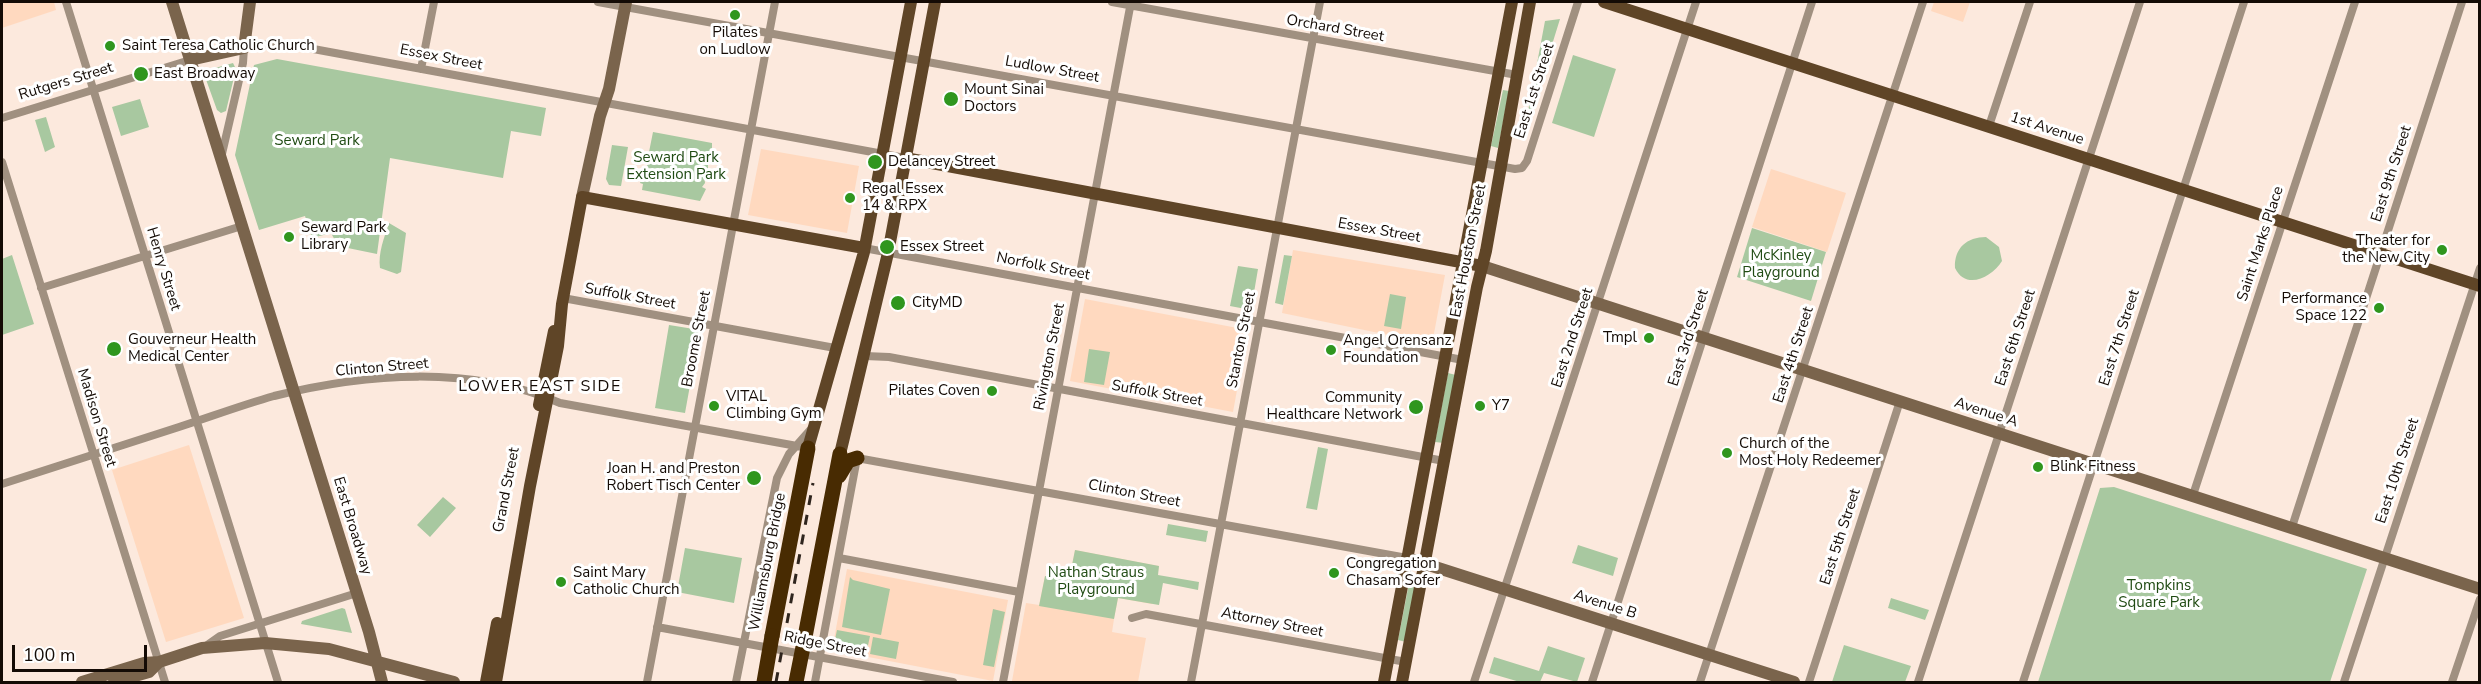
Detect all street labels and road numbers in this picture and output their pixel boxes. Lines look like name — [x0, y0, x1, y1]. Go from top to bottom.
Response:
street label: Orchard Street — [1285, 12, 1385, 46]
street label: Essex Street — [398, 41, 484, 75]
street label: East 1st Street — [1511, 41, 1559, 141]
street label: Ludlow Street — [1004, 53, 1100, 87]
street label: Rutgers Street — [17, 59, 115, 105]
street label: 1st Avenue — [2008, 109, 2086, 149]
street label: East 9th Street — [2368, 123, 2416, 225]
street label: East Houston Street — [1447, 183, 1491, 319]
street label: Saint Marks Place — [2234, 184, 2288, 304]
street label: Essex Street — [1336, 215, 1422, 247]
street label: Henry Street — [142, 225, 184, 313]
street label: Norfolk Street — [995, 249, 1091, 285]
street label: Suffolk Street — [583, 280, 677, 314]
street label: East 2nd Street — [1548, 286, 1598, 390]
street label: East 3rd Street — [1665, 287, 1713, 389]
street label: East 6th Street — [1992, 287, 2040, 389]
street label: East 7th Street — [2096, 287, 2144, 389]
street label: Broome Street — [679, 289, 715, 389]
street label: Stanton Street — [1224, 290, 1260, 390]
street label: Rivington Street — [1031, 302, 1069, 412]
street label: East 4th Street — [1770, 304, 1818, 406]
street label: Clinton Street — [335, 355, 429, 381]
street label: Madison Street — [73, 367, 119, 469]
street label: Suffolk Street — [1110, 377, 1204, 411]
street label: Avenue A — [1952, 394, 2020, 432]
street label: East 10th Street — [2373, 416, 2423, 526]
street label: Grand Street — [490, 446, 524, 534]
street label: East Broadway — [329, 475, 375, 577]
street label: Clinton Street — [1086, 476, 1182, 512]
street label: East 5th Street — [1817, 486, 1865, 588]
street label: Williamsburg Bridge — [746, 492, 790, 632]
street label: Avenue B — [1571, 586, 1639, 624]
street label: Attorney Street — [1219, 604, 1325, 642]
street label: Ridge Street — [782, 628, 868, 662]

